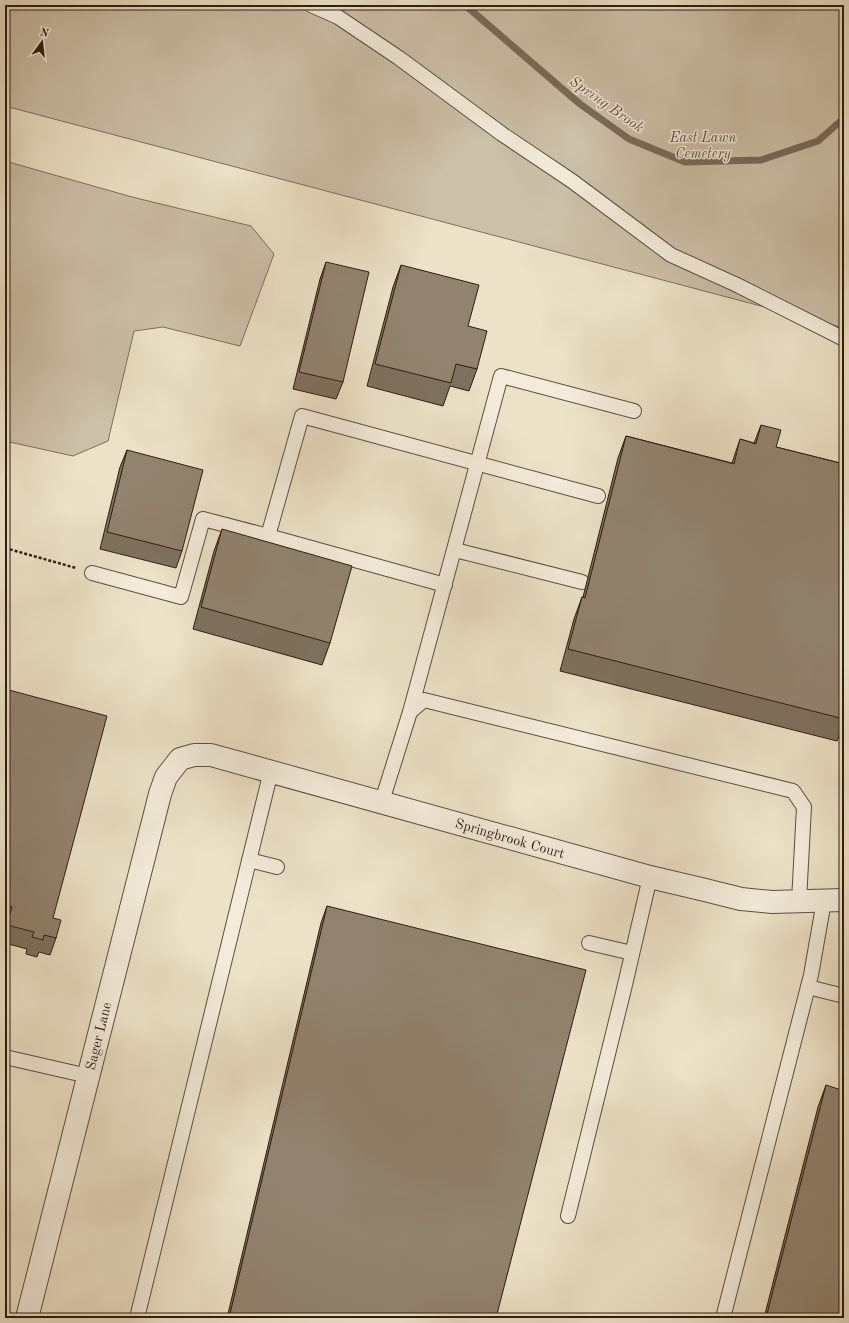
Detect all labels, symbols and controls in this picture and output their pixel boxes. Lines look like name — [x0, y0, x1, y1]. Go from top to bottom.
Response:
north arrow — [22, 22, 62, 62]
text: N — [39, 27, 50, 40]
water label: Spring Brook — [566, 74, 646, 136]
park label: East Lawn Cemetery — [669, 131, 736, 162]
street label: Springbrook Court — [453, 817, 566, 861]
street label: Sager Lane — [84, 1001, 114, 1072]

